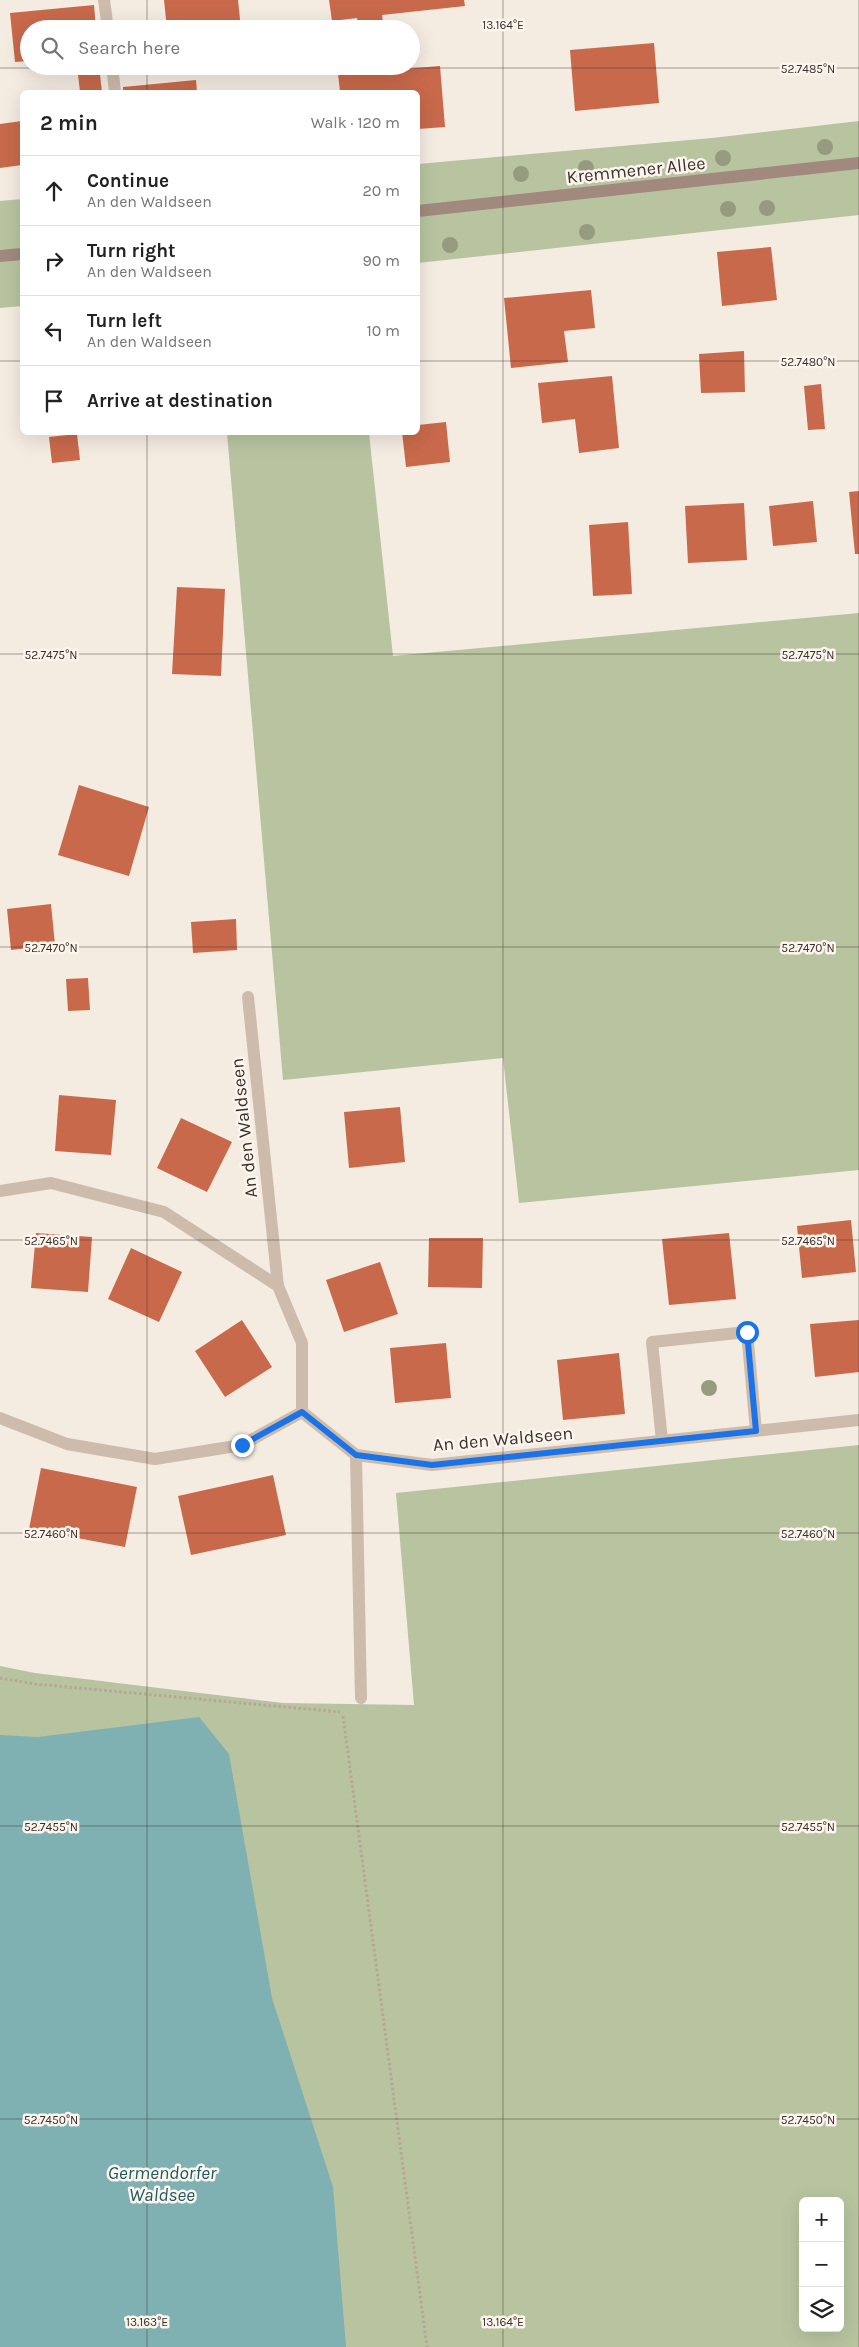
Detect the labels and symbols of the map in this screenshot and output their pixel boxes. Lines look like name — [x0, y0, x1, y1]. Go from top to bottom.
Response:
text: 13.164°E — [482, 18, 524, 32]
text: 52.7485°N — [781, 62, 835, 76]
street label: Kremmener Allee — [566, 152, 706, 188]
text: 52.7480°N — [781, 355, 836, 369]
text: 52.7475°N — [25, 648, 77, 662]
text: 52.7475°N — [782, 648, 834, 662]
text: 52.7470°N — [24, 941, 78, 955]
text: 52.7470°N — [781, 941, 835, 955]
street label: An den Waldseen — [226, 1057, 262, 1199]
text: 52.7465°N — [24, 1234, 78, 1248]
text: 52.7465°N — [781, 1234, 835, 1248]
route start — [736, 1321, 759, 1344]
street label: An den Waldseen — [432, 1422, 574, 1456]
route end — [231, 1434, 254, 1457]
text: 52.7460°N — [24, 1527, 78, 1541]
text: 52.7460°N — [781, 1527, 835, 1541]
text: 52.7455°N — [24, 1820, 78, 1834]
text: 52.7455°N — [781, 1820, 835, 1834]
text: 52.7450°N — [24, 2113, 78, 2127]
text: 52.7450°N — [781, 2113, 835, 2127]
water label: Germendorfer Waldsee — [108, 2162, 218, 2206]
text: 13.163°E — [126, 2315, 168, 2329]
text: 13.164°E — [482, 2315, 524, 2329]

